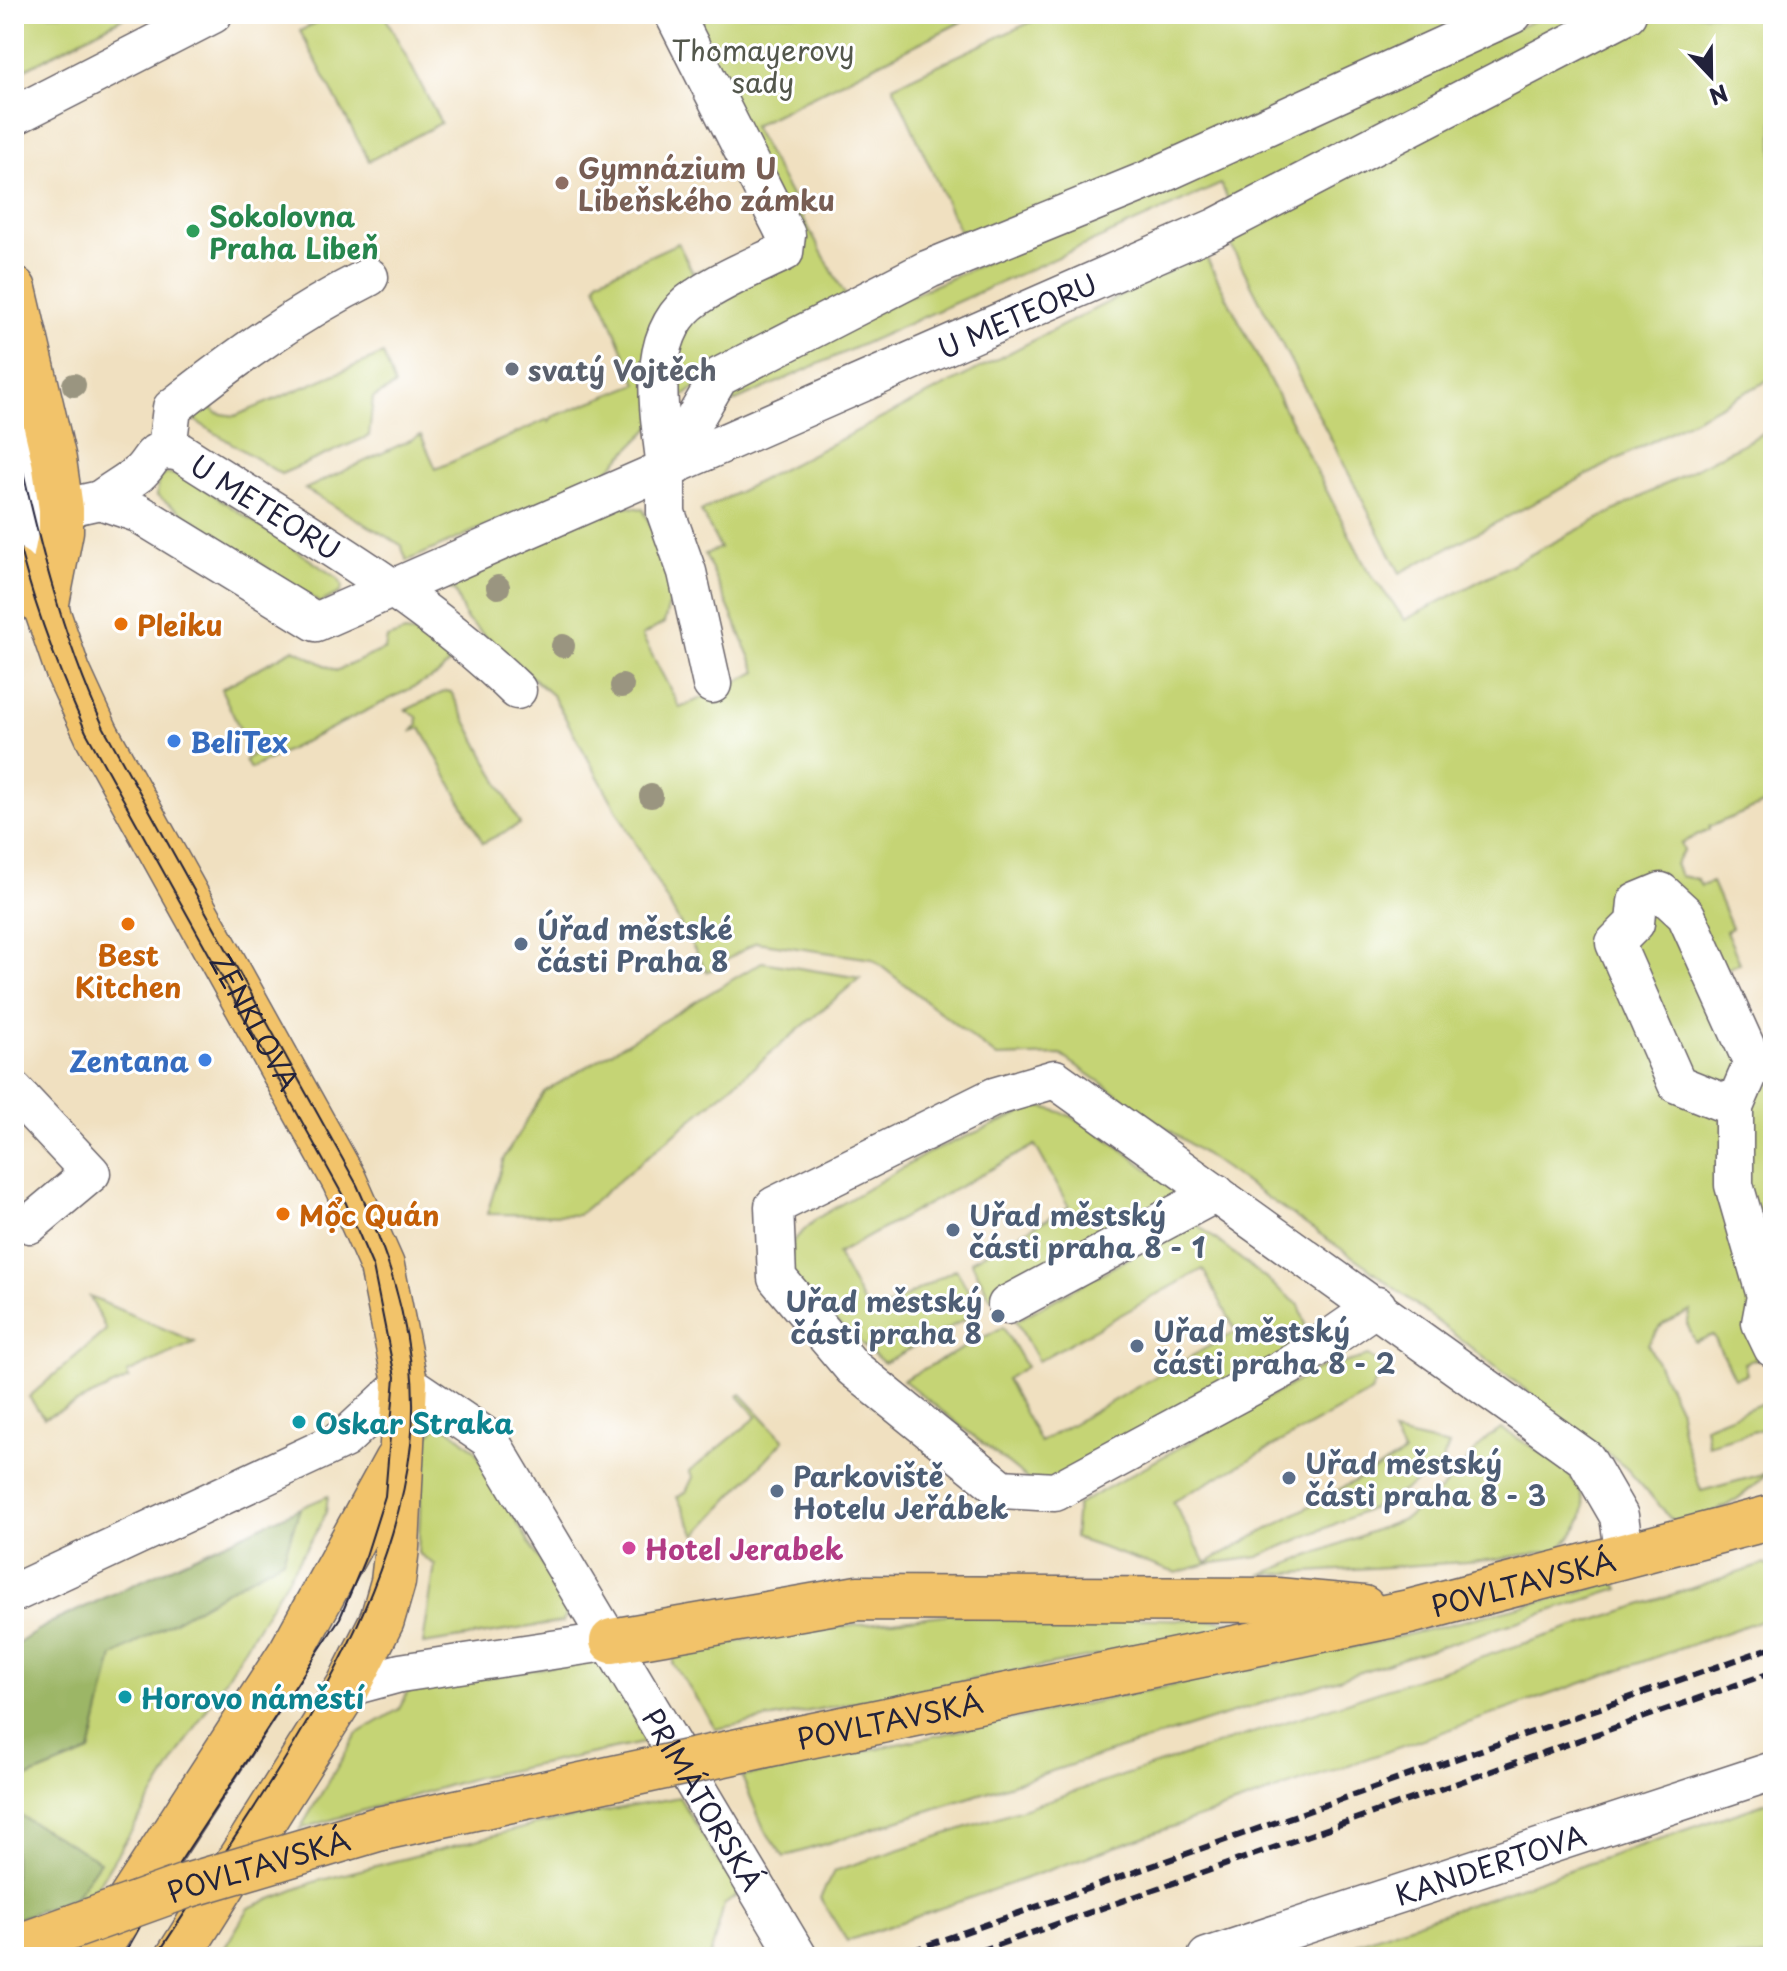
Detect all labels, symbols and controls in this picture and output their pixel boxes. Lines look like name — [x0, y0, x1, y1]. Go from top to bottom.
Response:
park label: Thomayerovy sady — [671, 28, 855, 103]
north arrow — [1671, 36, 1751, 116]
text: N — [1705, 77, 1733, 114]
place label: Gymnázium U Libeňského zámku — [578, 146, 835, 221]
marker: Gymnázium U Libeňského zámku — [553, 174, 571, 192]
place label: Sokolovna Praha Libeň — [209, 194, 379, 269]
marker: Sokolovna Praha Libeň — [184, 222, 202, 240]
street label: U METEORU — [930, 261, 1103, 369]
place label: svatý Vojtěch — [528, 348, 717, 391]
marker: svatý Vojtěch — [503, 360, 521, 378]
street label: U METEORU — [182, 443, 350, 570]
place label: Pleiku — [137, 603, 223, 646]
marker: Pleiku — [112, 615, 130, 633]
place label: BeliTex — [190, 720, 288, 763]
marker: BeliTex — [165, 732, 183, 750]
place label: Úřad městské části Praha 8 — [537, 907, 733, 982]
marker: Best Kitchen — [119, 915, 137, 933]
place label: Best Kitchen — [75, 933, 181, 1008]
marker: Úřad městské části Praha 8 — [512, 935, 530, 953]
street label: ZENKLOVA — [200, 944, 311, 1098]
place label: Zentana — [69, 1039, 189, 1082]
marker: Zentana — [196, 1051, 214, 1069]
place label: Mộ̉c Quán — [299, 1193, 440, 1236]
place label: Uřad městský části praha 8 - 1 — [969, 1193, 1205, 1268]
marker: Mộ̉c Quán — [274, 1205, 292, 1223]
marker: Uřad městský části praha 8 - 1 — [944, 1221, 962, 1239]
place label: Uřad městský části praha 8 — [785, 1279, 982, 1354]
marker: Uřad městský části praha 8 — [989, 1307, 1007, 1325]
place label: Uřad městský části praha 8 - 2 — [1153, 1309, 1395, 1384]
marker: Uřad městský části praha 8 - 2 — [1128, 1337, 1146, 1355]
place label: Oskar Straka — [315, 1401, 514, 1444]
marker: Oskar Straka — [290, 1413, 308, 1431]
place label: Uřad městský části praha 8 - 3 — [1305, 1441, 1546, 1516]
place label: Parkoviště Hotelu Jeřábek — [793, 1454, 1009, 1529]
marker: Uřad městský části praha 8 - 3 — [1280, 1469, 1298, 1487]
marker: Parkoviště Hotelu Jeřábek — [768, 1482, 786, 1500]
place label: Hotel Jerabek — [645, 1527, 844, 1570]
street label: POVLTAVSKÁ — [1426, 1538, 1620, 1627]
marker: Hotel Jerabek — [620, 1539, 638, 1557]
place label: Horovo náměstí — [141, 1676, 365, 1719]
street label: POVLTAVSKÁ — [792, 1679, 987, 1760]
marker: Horovo náměstí — [116, 1688, 134, 1706]
street label: PRIMÁTORSKÁ — [632, 1699, 775, 1898]
street label: KANDERTOVA — [1389, 1812, 1591, 1915]
street label: POVLTAVSKÁ — [160, 1817, 355, 1913]

